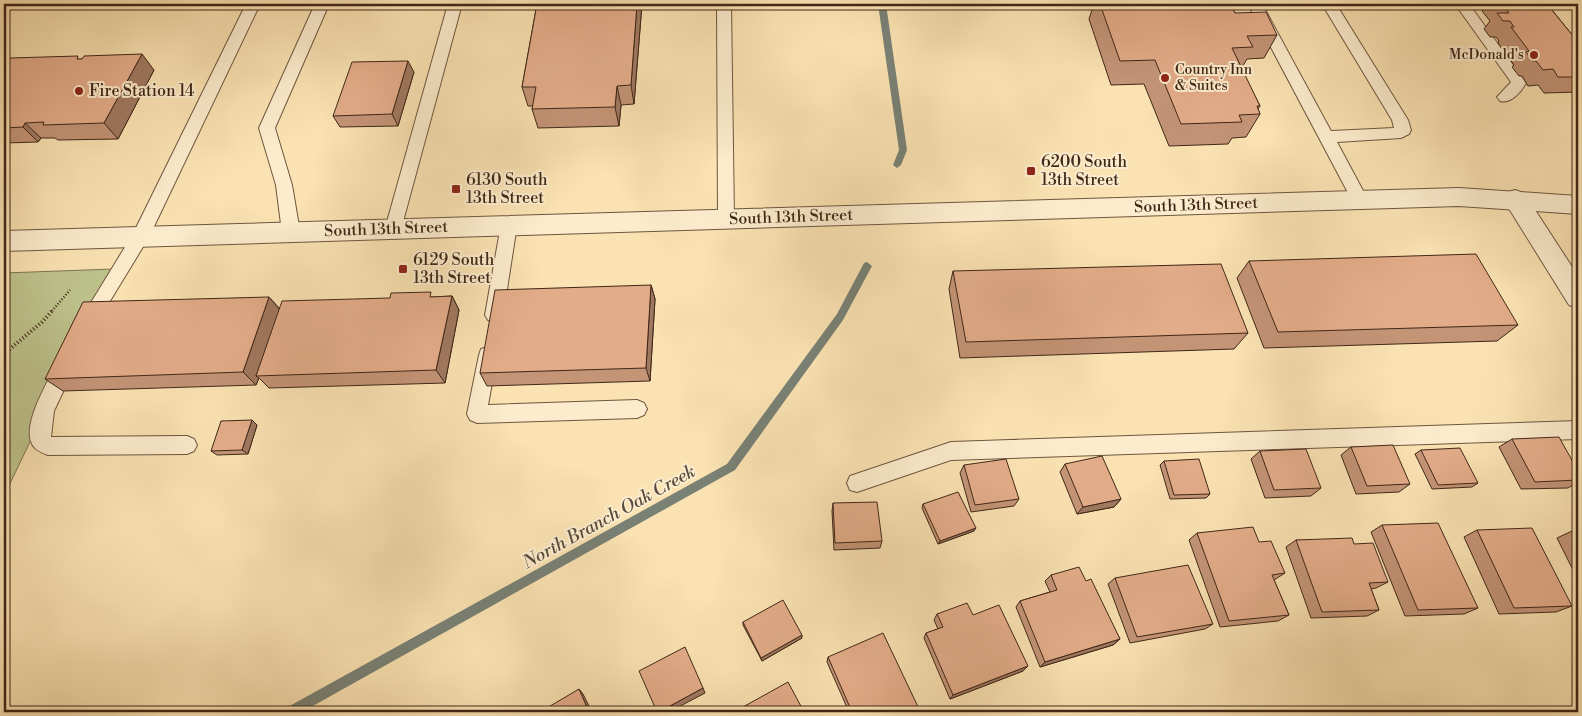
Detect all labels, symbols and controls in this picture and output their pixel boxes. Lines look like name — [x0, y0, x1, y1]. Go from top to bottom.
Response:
place label: McDonald's — [1449, 46, 1524, 64]
marker: McDonald's — [1528, 49, 1540, 61]
place label: Country Inn & Suites — [1175, 61, 1253, 95]
marker: Country Inn & Suites — [1159, 72, 1171, 84]
place label: Fire Station 14 — [89, 81, 195, 101]
marker: Fire Station 14 — [73, 85, 85, 97]
place label: 6200 South 13th Street — [1041, 152, 1127, 190]
marker: 6200 South 13th Street — [1025, 165, 1037, 177]
place label: 6130 South 13th Street — [466, 170, 548, 208]
marker: 6130 South 13th Street — [450, 183, 462, 195]
street label: South 13th Street — [1134, 193, 1259, 217]
street label: South 13th Street — [729, 205, 854, 229]
street label: South 13th Street — [324, 217, 449, 241]
place label: 6129 South 13th Street — [413, 250, 495, 288]
marker: 6129 South 13th Street — [397, 263, 409, 275]
water label: North Branch Oak Creek — [518, 460, 700, 575]

